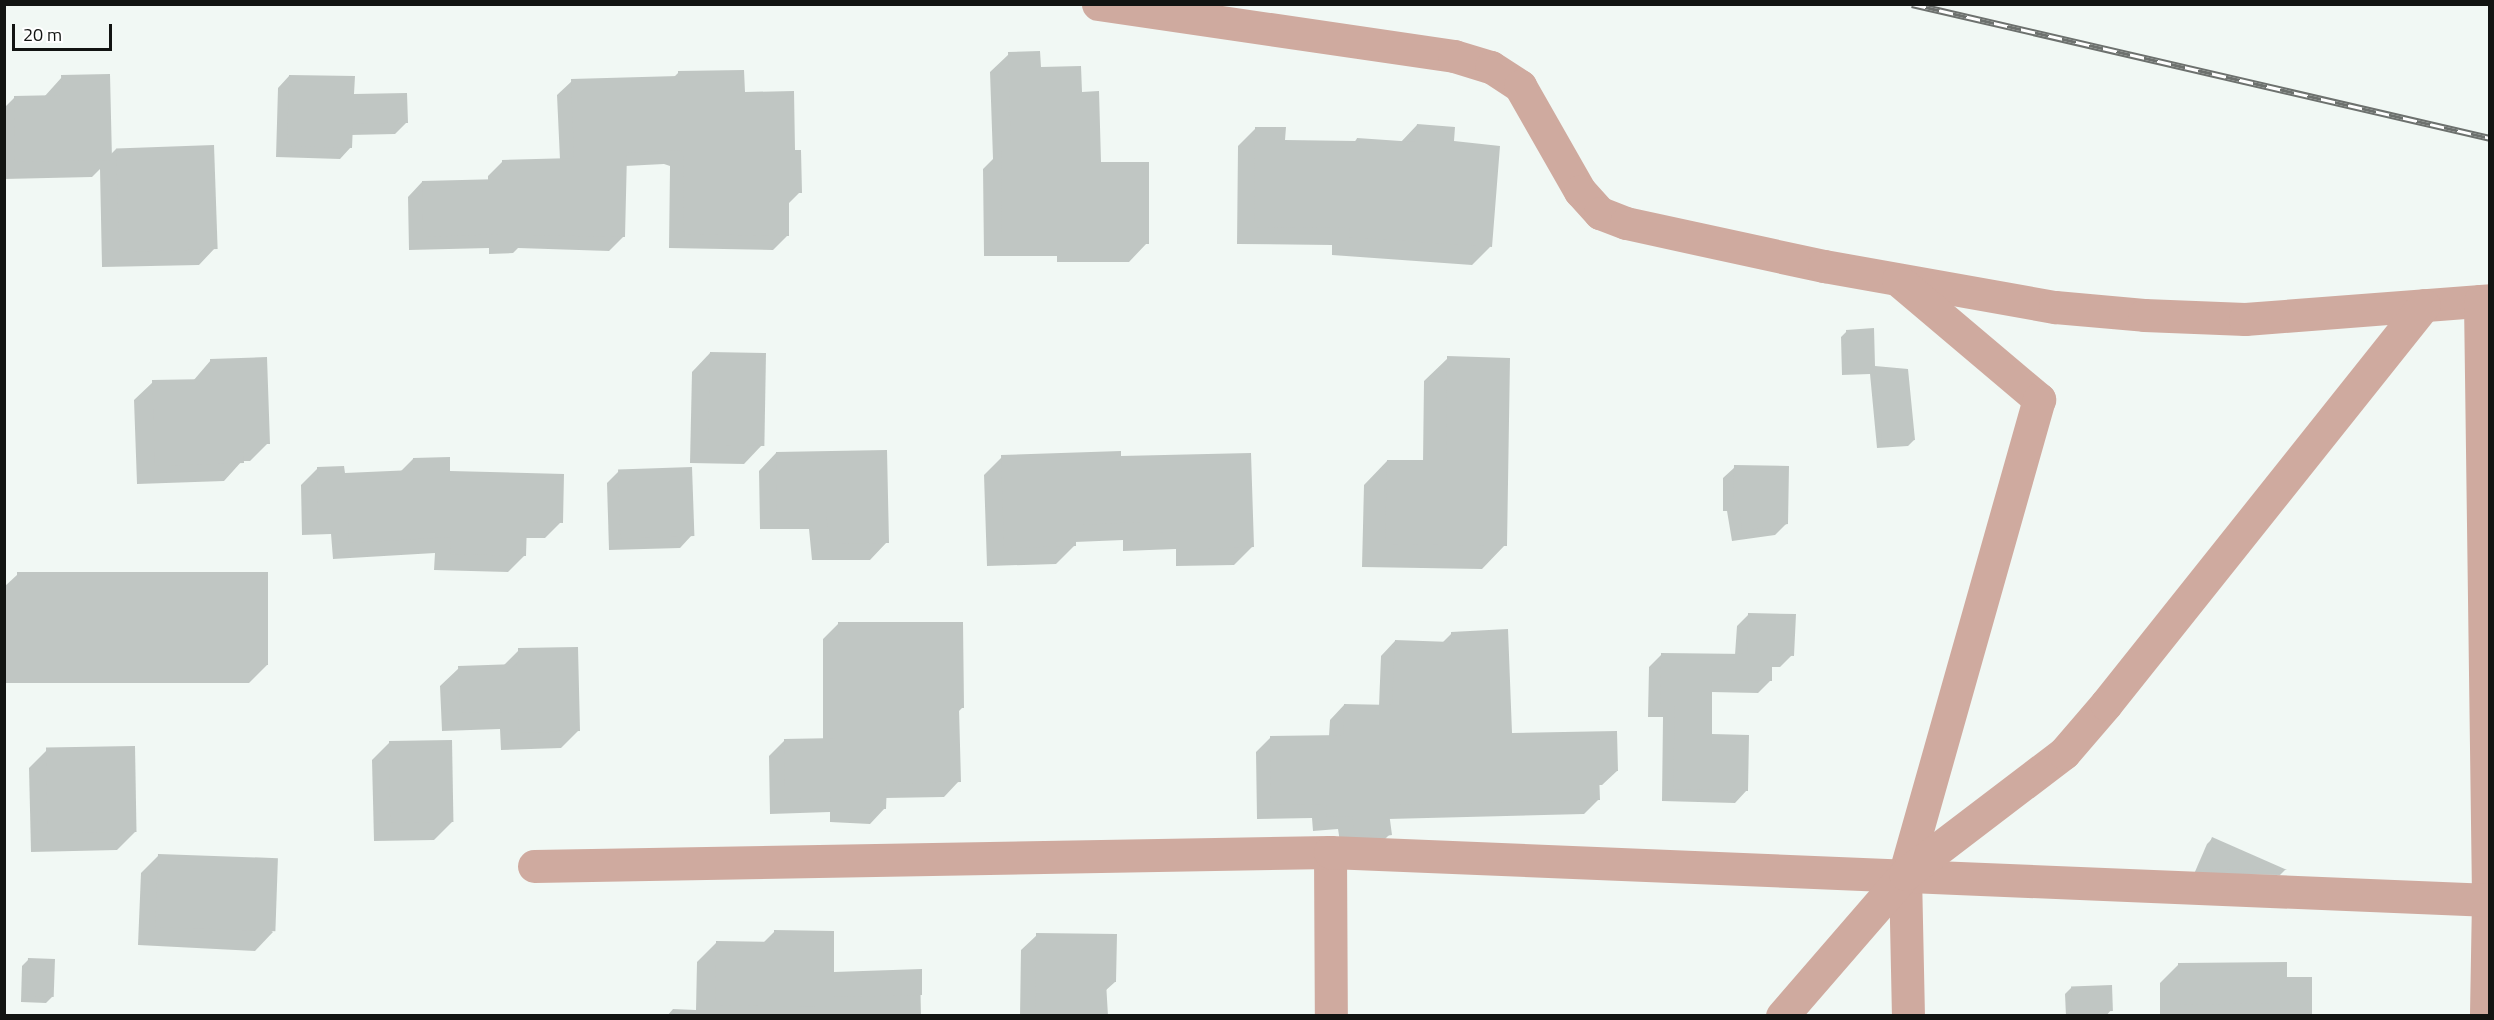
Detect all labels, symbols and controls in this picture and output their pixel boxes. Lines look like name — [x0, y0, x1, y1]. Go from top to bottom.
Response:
scale bar — [15, 12, 116, 50]
text: 20 m — [23, 21, 62, 48]

